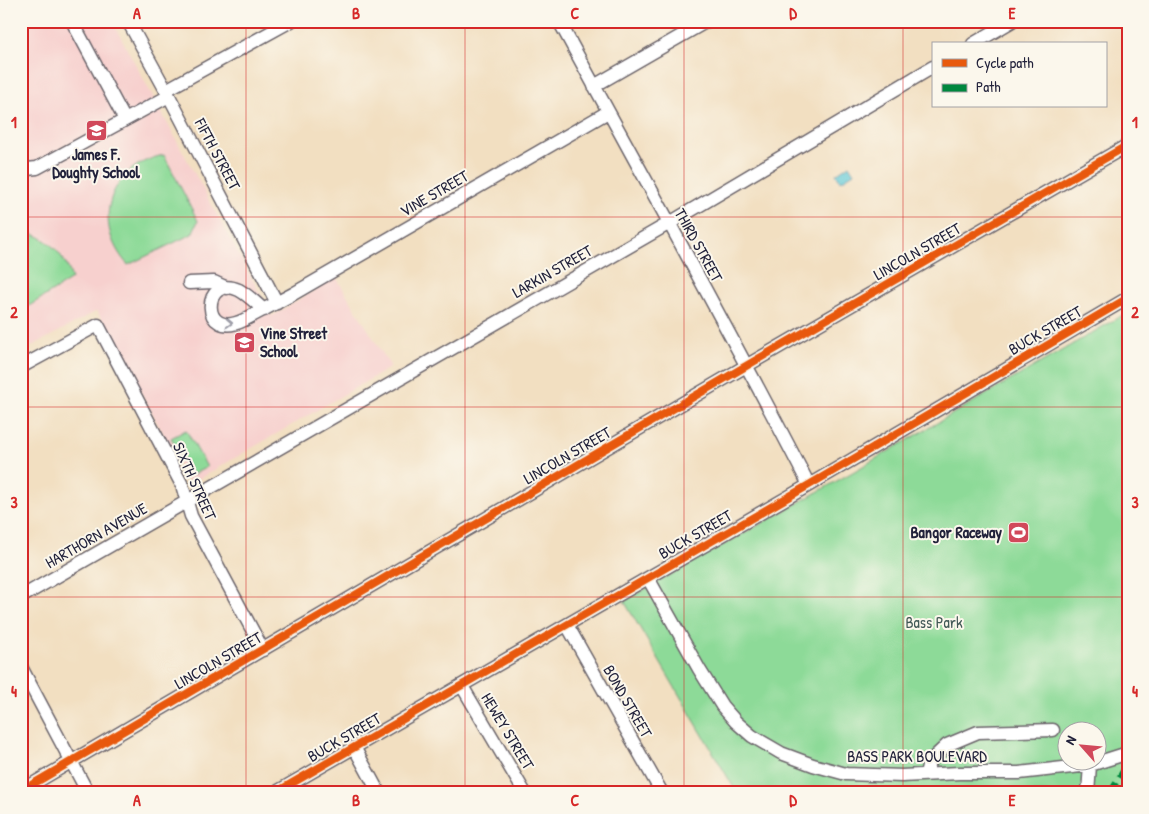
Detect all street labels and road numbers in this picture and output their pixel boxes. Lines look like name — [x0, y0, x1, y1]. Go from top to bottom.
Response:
street label: FIFTH STREET — [189, 113, 246, 194]
street label: VINE STREET — [396, 164, 473, 221]
street label: THIRD STREET — [670, 204, 729, 286]
street label: LINCOLN STREET — [869, 217, 965, 285]
street label: LARKIN STREET — [508, 239, 597, 303]
street label: BUCK STREET — [1004, 300, 1086, 360]
street label: LINCOLN STREET — [519, 421, 615, 489]
street label: SIXTH STREET — [168, 439, 222, 524]
street label: HARTHORN AVENUE — [41, 497, 151, 573]
street label: BUCK STREET — [654, 504, 736, 564]
street label: LINCOLN STREET — [170, 626, 266, 694]
street label: BOND STREET — [598, 661, 658, 742]
street label: HEWEY STREET — [476, 688, 540, 774]
street label: BUCK STREET — [303, 707, 385, 767]
street label: BASS PARK BOULEVARD — [847, 745, 987, 767]

